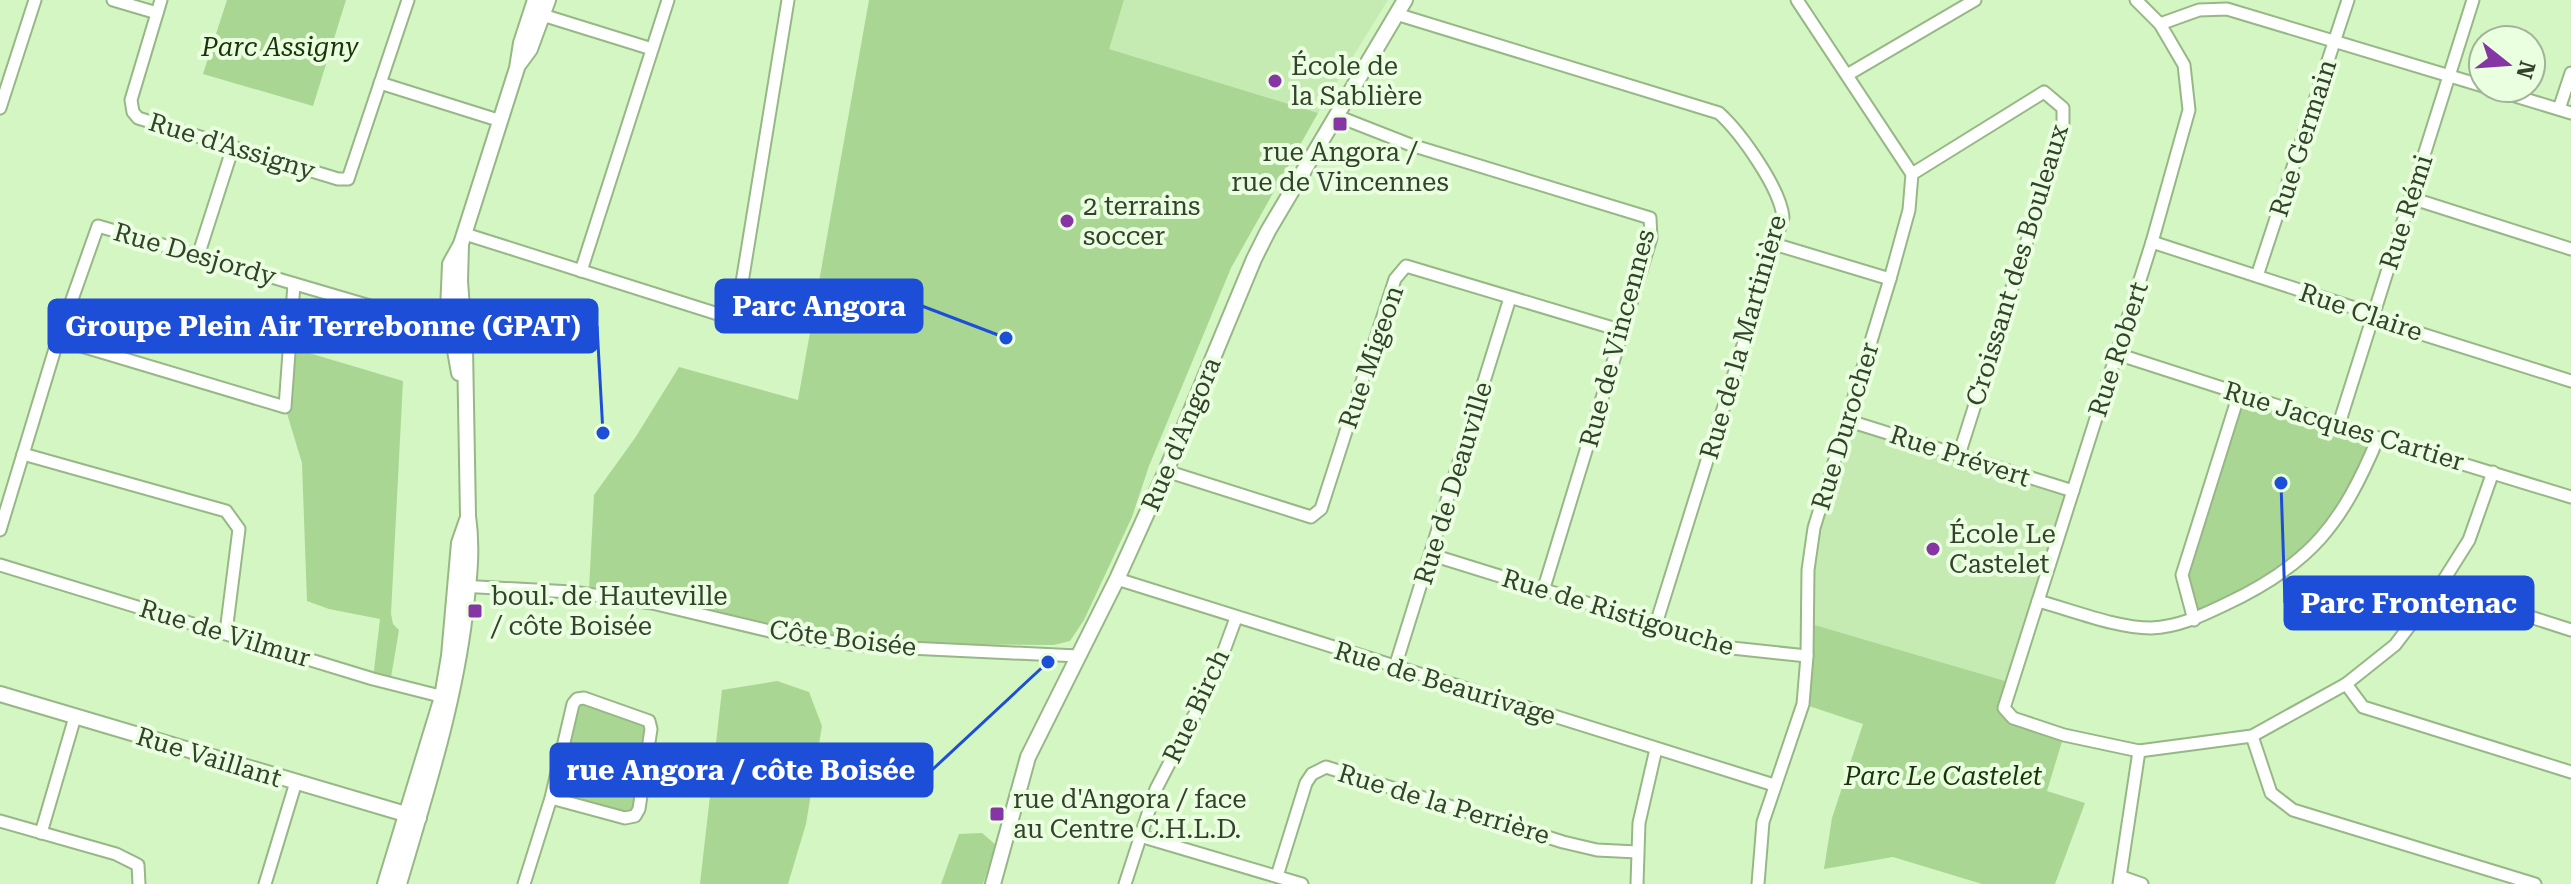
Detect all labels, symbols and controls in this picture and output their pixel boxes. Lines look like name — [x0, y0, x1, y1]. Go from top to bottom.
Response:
north arrow — [2467, 24, 2547, 104]
park label: Parc Assigny — [200, 32, 359, 62]
place label: École de la Sablière — [1291, 50, 1422, 111]
street label: Rue Germain — [2264, 56, 2343, 220]
text: N — [2511, 58, 2540, 82]
marker: École de la Sablière — [1266, 72, 1284, 90]
street label: Rue d'Assigny — [145, 106, 319, 186]
marker: rue Angora / rue de Vincennes — [1331, 115, 1349, 133]
street label: Croissant des Bouleaux — [1960, 121, 2074, 409]
place label: rue Angora / rue de Vincennes — [1231, 137, 1449, 197]
street label: Rue Rémi — [2373, 151, 2439, 273]
place label: 2 terrains soccer — [1083, 191, 1200, 251]
street label: Rue de la Martinière — [1694, 211, 1792, 463]
marker: 2 terrains soccer — [1058, 212, 1076, 230]
street label: Rue Desjordy — [110, 216, 280, 292]
street label: Rue de Vincennes — [1573, 226, 1661, 450]
street label: Rue Robert — [2082, 277, 2154, 420]
street label: Rue Claire — [2295, 277, 2427, 347]
callout: Parc Angora — [716, 280, 922, 332]
street label: Rue Migeon — [1333, 281, 1410, 432]
text: Parc Angora — [732, 290, 906, 323]
callout: Groupe Plein Air Terrebonne (GPAT) — [49, 300, 597, 352]
text: Groupe Plein Air Terrebonne (GPAT) — [65, 310, 581, 343]
street label: Rue Durocher — [1805, 338, 1885, 513]
street label: Rue d'Angora — [1135, 353, 1227, 515]
street label: Rue Jacques Cartier — [2220, 375, 2468, 477]
street label: Rue de Deauville — [1408, 378, 1498, 588]
street label: Rue Prévert — [1886, 419, 2034, 493]
place label: École Le Castelet — [1949, 518, 2056, 579]
marker: École Le Castelet — [1924, 540, 1942, 558]
street label: Rue de Ristigouche — [1498, 562, 1738, 662]
callout: Parc Frontenac — [2285, 577, 2533, 629]
place label: boul. de Hauteville / côte Boisée — [490, 581, 728, 641]
text: Parc Frontenac — [2301, 587, 2517, 620]
street label: Rue de Vilmur — [136, 593, 314, 673]
marker: boul. de Hauteville / côte Boisée — [466, 602, 484, 620]
street label: Côte Boisée — [768, 614, 918, 662]
street label: Rue de Beaurivage — [1331, 635, 1559, 731]
street label: Rue Birch — [1157, 644, 1235, 768]
street label: Rue Vaillant — [133, 721, 285, 793]
callout: rue Angora / côte Boisée — [551, 744, 932, 796]
text: rue Angora / côte Boisée — [567, 754, 915, 787]
street label: Rue de la Perrière — [1334, 758, 1554, 850]
park label: Parc Le Castelet — [1843, 761, 2042, 791]
place label: rue d'Angora / face au Centre C.H.L.D. — [1013, 784, 1247, 844]
marker: rue d'Angora / face au Centre C.H.L.D. — [988, 805, 1006, 823]

